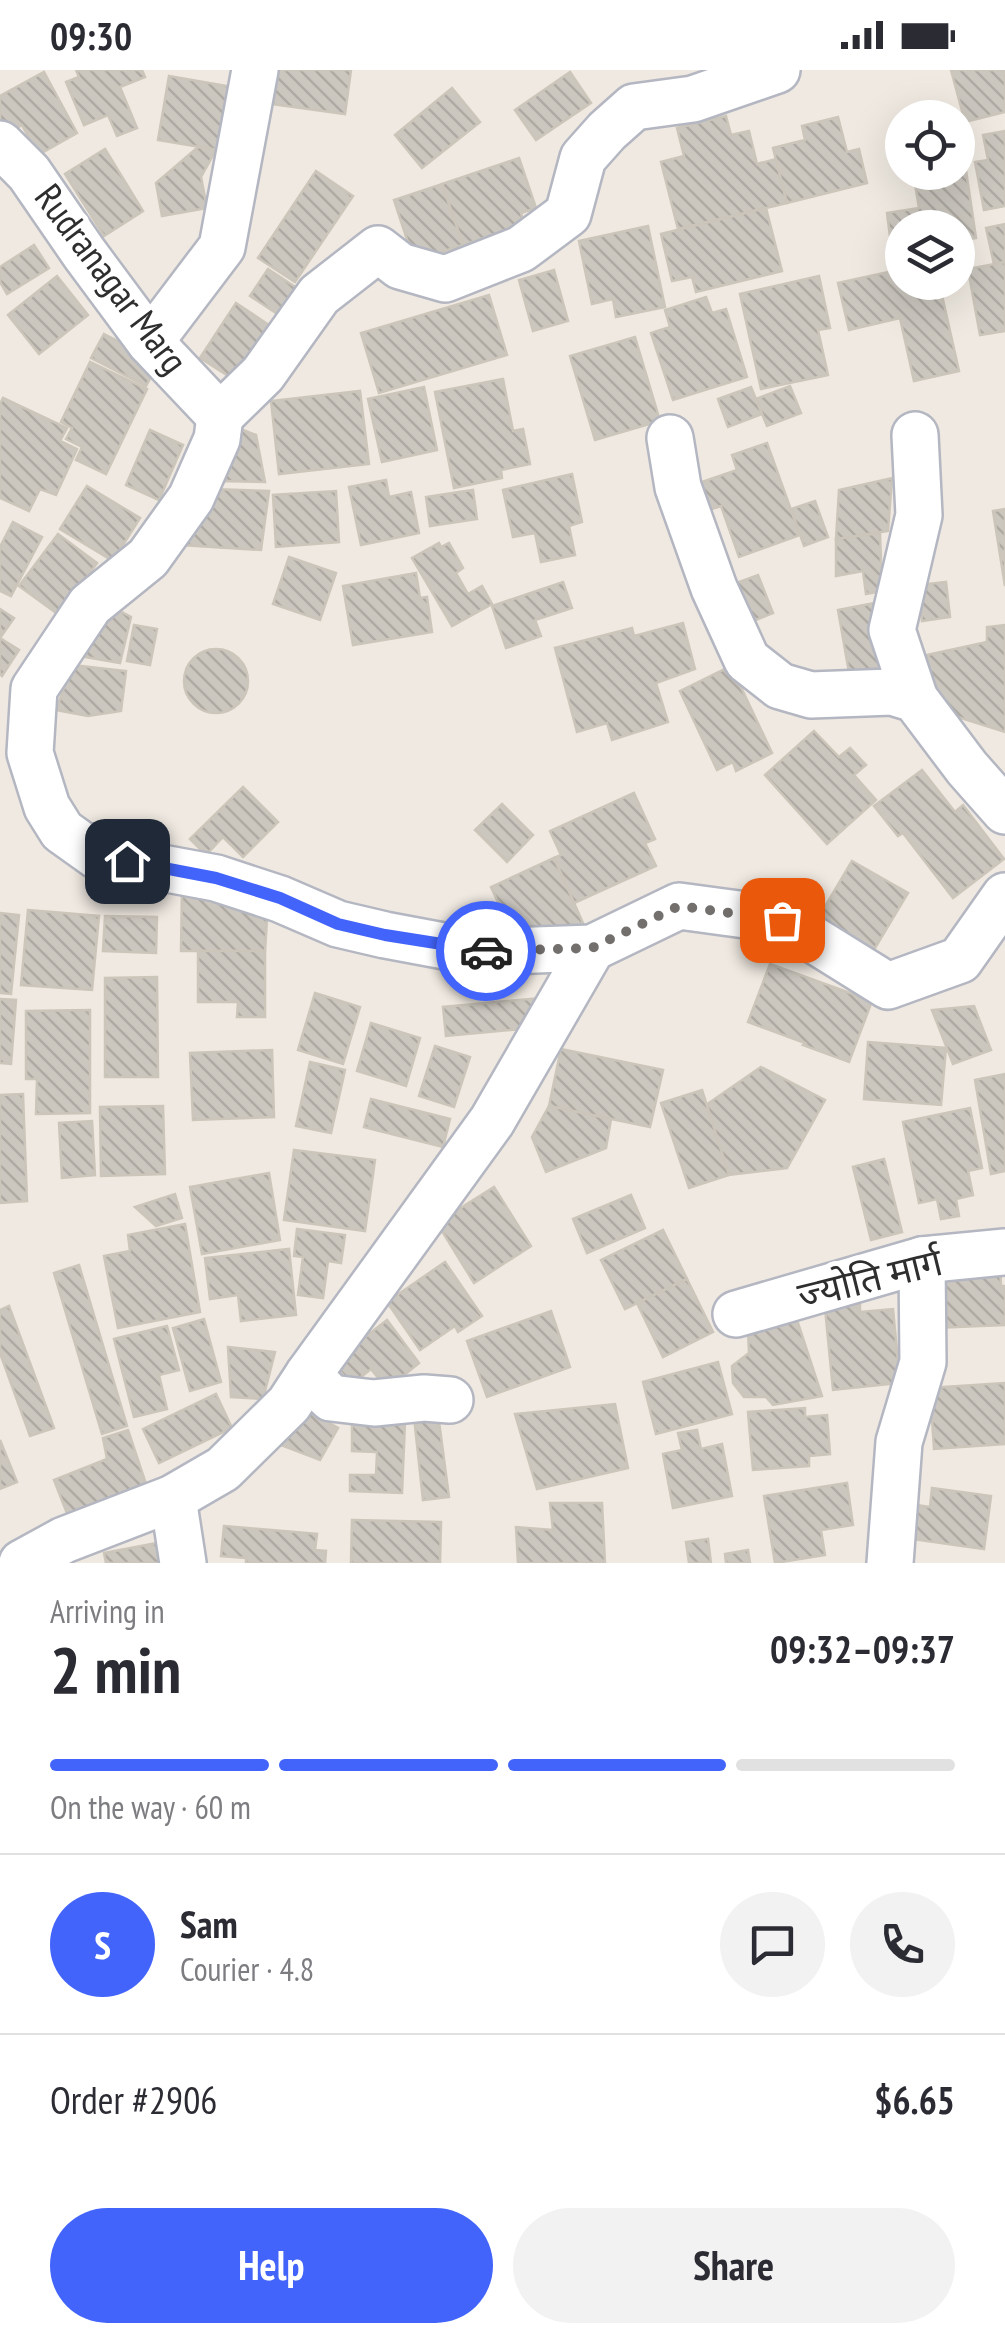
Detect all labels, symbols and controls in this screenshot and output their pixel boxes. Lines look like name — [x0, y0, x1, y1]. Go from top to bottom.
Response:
text: 09:30 — [50, 11, 132, 60]
map controls — [885, 100, 975, 300]
button: locate — [885, 100, 975, 190]
street label: Rudranagar Marg — [25, 174, 199, 383]
button: layers — [885, 210, 975, 300]
pin — [85, 819, 170, 904]
icon: home — [100, 834, 155, 889]
pin — [740, 878, 825, 963]
icon: bag — [755, 893, 810, 948]
courier — [436, 901, 536, 1001]
icon: car — [459, 924, 514, 979]
street label: ज्योति मार्ग — [792, 1236, 948, 1319]
text: Arriving in — [50, 1590, 165, 1632]
text: 09:32–09:37 — [770, 1624, 955, 1673]
text: 2 min — [50, 1627, 181, 1711]
text: On the way · 60 m — [50, 1786, 251, 1828]
button: chat — [720, 1892, 825, 1997]
button: phone — [850, 1892, 955, 1997]
text: Sam — [180, 1899, 238, 1948]
text: S — [94, 1920, 111, 1969]
text: Courier · 4.8 — [180, 1948, 314, 1990]
text: Order #2906 — [50, 2075, 217, 2124]
text: $6.65 — [874, 2075, 955, 2124]
button: Help — [50, 2208, 493, 2323]
button: Share — [513, 2208, 955, 2323]

